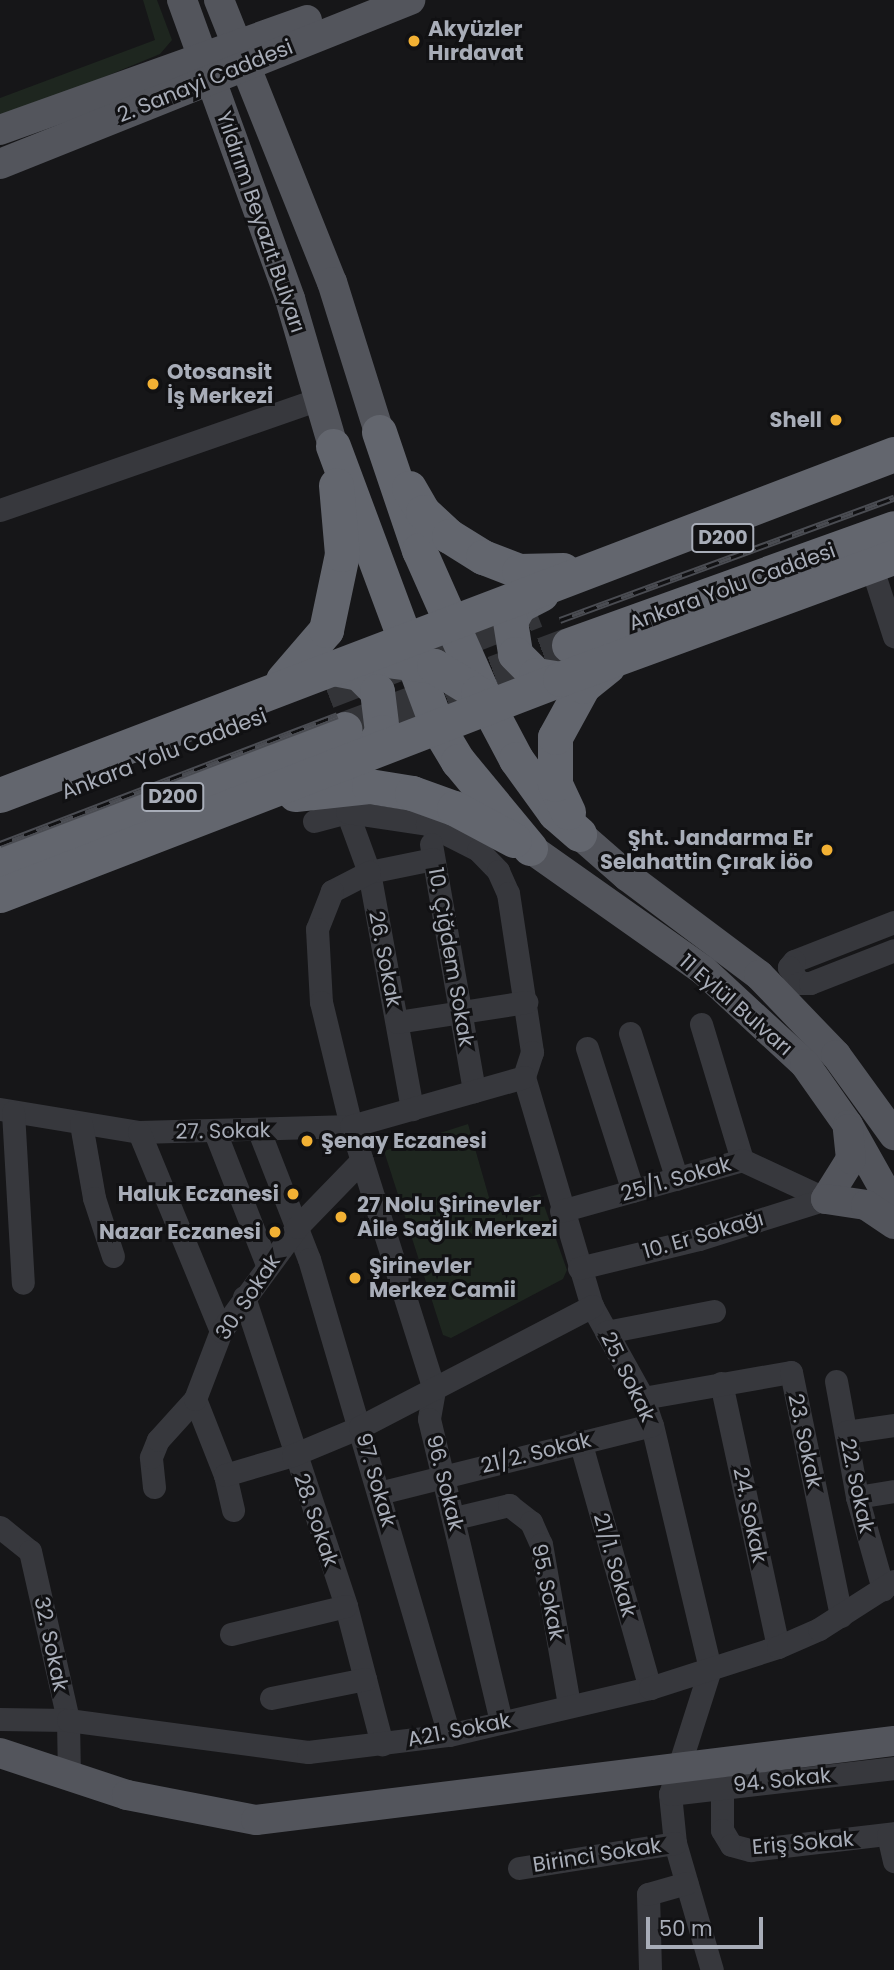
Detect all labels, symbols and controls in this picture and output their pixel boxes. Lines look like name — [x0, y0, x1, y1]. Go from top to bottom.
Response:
place label: Akyüzler Hırdavat — [428, 16, 524, 66]
marker: Akyüzler Hırdavat — [406, 33, 422, 49]
street label: 2. Sanayi Caddesi — [114, 34, 296, 128]
street label: Yıldırım Beyazıt Bulvarı — [211, 108, 311, 336]
place label: Otosansit İş Merkezi — [167, 359, 273, 409]
marker: Otosansit İş Merkezi — [145, 376, 161, 392]
place label: Shell — [770, 407, 822, 433]
marker: Shell — [828, 412, 844, 428]
road number: D200 — [690, 523, 756, 554]
street label: Ankara Yolu Caddesi — [625, 538, 839, 636]
street label: Ankara Yolu Caddesi — [58, 703, 270, 805]
road number: D200 — [140, 782, 206, 812]
place label: Şht. Jandarma Er Selahattin Çırak İöo — [600, 825, 813, 875]
marker: Şht. Jandarma Er Selahattin Çırak İöo — [819, 842, 835, 858]
street label: 10. Çiğdem Sokak — [423, 865, 479, 1049]
street label: 26. Sokak — [363, 909, 407, 1009]
street label: 11 Eylül Bulvarı — [674, 949, 798, 1061]
street label: 27. Sokak — [175, 1118, 271, 1144]
place label: Şenay Eczanesi — [321, 1128, 487, 1154]
marker: Şenay Eczanesi — [299, 1133, 315, 1149]
street label: 25/1. Sokak — [618, 1151, 734, 1207]
place label: Haluk Eczanesi — [118, 1181, 279, 1207]
marker: Haluk Eczanesi — [285, 1186, 301, 1202]
place label: 27 Nolu Şirinevler Aile Sağlık Merkezi — [357, 1192, 558, 1242]
street label: 10. Er Sokağı — [640, 1206, 766, 1264]
marker: 27 Nolu Şirinevler Aile Sağlık Merkezi — [331, 1207, 351, 1227]
place label: Nazar Eczanesi — [99, 1219, 261, 1245]
marker: Nazar Eczanesi — [267, 1224, 283, 1240]
street label: 30. Sokak — [210, 1250, 286, 1344]
place label: Şirinevler Merkez Camii — [369, 1253, 516, 1303]
marker: Şirinevler Merkez Camii — [347, 1270, 363, 1286]
street label: 25. Sokak — [595, 1328, 661, 1426]
street label: 23. Sokak — [783, 1391, 827, 1491]
street label: 21/2. Sokak — [478, 1427, 594, 1479]
street label: 97. Sokak — [351, 1430, 401, 1530]
street label: 96. Sokak — [421, 1432, 469, 1534]
street label: 22. Sokak — [835, 1437, 879, 1535]
street label: 24. Sokak — [728, 1465, 772, 1565]
street label: 28. Sokak — [288, 1470, 344, 1570]
street label: 21/1. Sokak — [588, 1510, 642, 1620]
street label: 95. Sokak — [526, 1541, 570, 1643]
street label: 32. Sokak — [29, 1594, 73, 1694]
street label: A21. Sokak — [405, 1708, 513, 1752]
street label: 94. Sokak — [732, 1762, 832, 1798]
street label: Eriş Sokak — [751, 1826, 855, 1860]
street label: Birinci Sokak — [531, 1832, 663, 1878]
scale bar — [649, 1904, 766, 1948]
text: 50 m — [659, 1914, 713, 1943]

